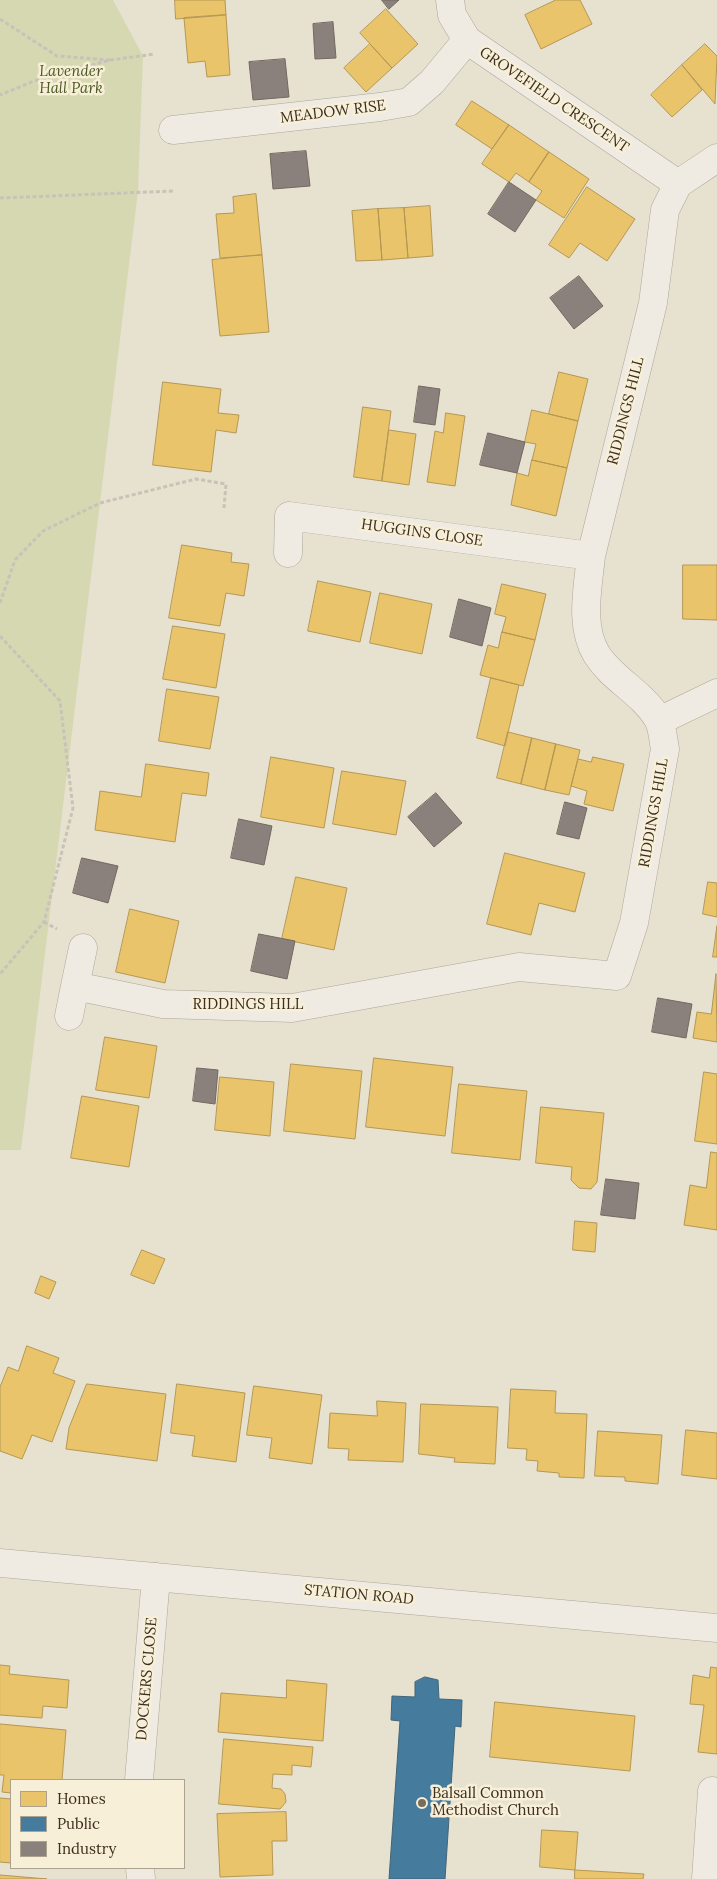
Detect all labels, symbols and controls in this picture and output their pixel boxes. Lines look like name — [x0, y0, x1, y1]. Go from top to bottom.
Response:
street label: GROVEFIELD CRESCENT — [476, 43, 632, 157]
park label: Lavender Hall Park — [39, 63, 103, 98]
street label: MEADOW RISE — [279, 97, 387, 127]
street label: RIDDINGS HILL — [604, 355, 648, 467]
street label: HUGGINS CLOSE — [360, 516, 484, 550]
street label: RIDDINGS HILL — [636, 757, 672, 869]
street label: RIDDINGS HILL — [193, 996, 303, 1014]
street label: STATION ROAD — [303, 1581, 415, 1609]
street label: DOCKERS CLOSE — [133, 1617, 161, 1741]
legend — [10, 1779, 185, 1869]
place label: Balsall Common Methodist Church — [432, 1785, 559, 1820]
text: Homes — [57, 1789, 106, 1808]
marker: Balsall Common Methodist Church — [416, 1797, 428, 1809]
text: Public — [57, 1814, 100, 1833]
text: Industry — [57, 1839, 116, 1858]

